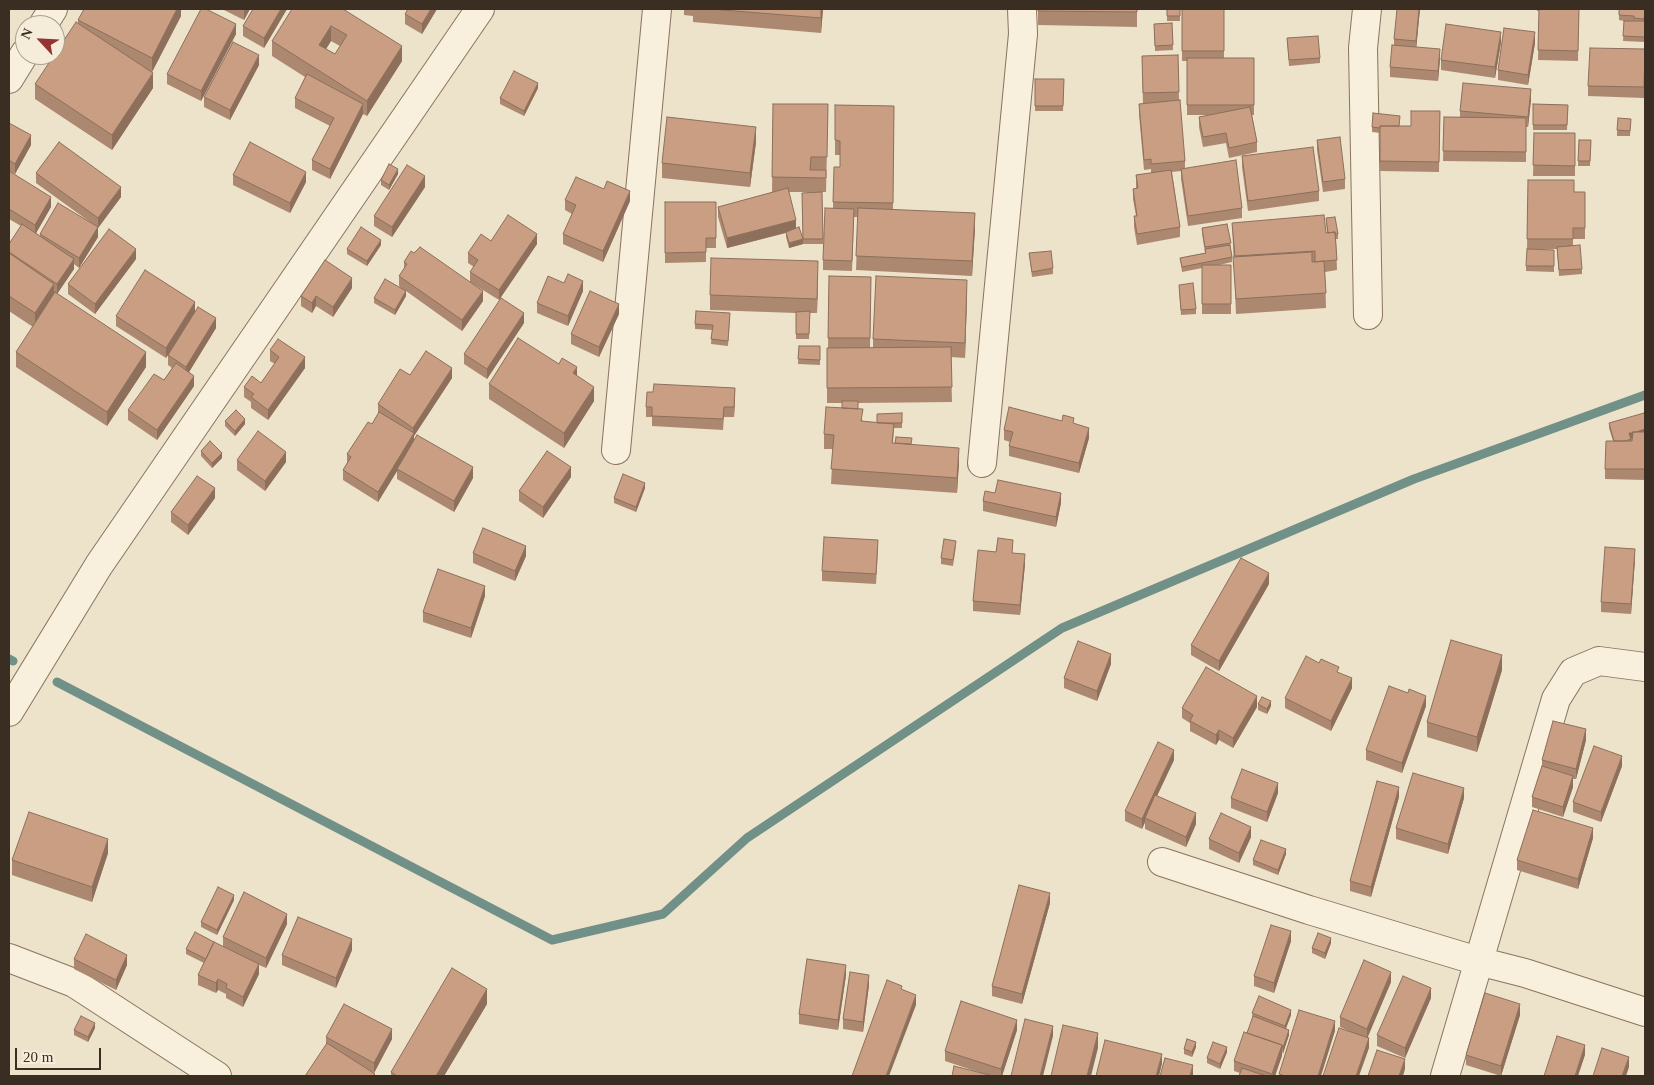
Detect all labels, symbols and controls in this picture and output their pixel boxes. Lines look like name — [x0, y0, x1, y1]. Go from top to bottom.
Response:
north arrow — [15, 15, 65, 65]
text: N — [18, 26, 36, 42]
scale bar — [18, 1038, 104, 1070]
text: 20 m — [23, 1049, 53, 1065]

